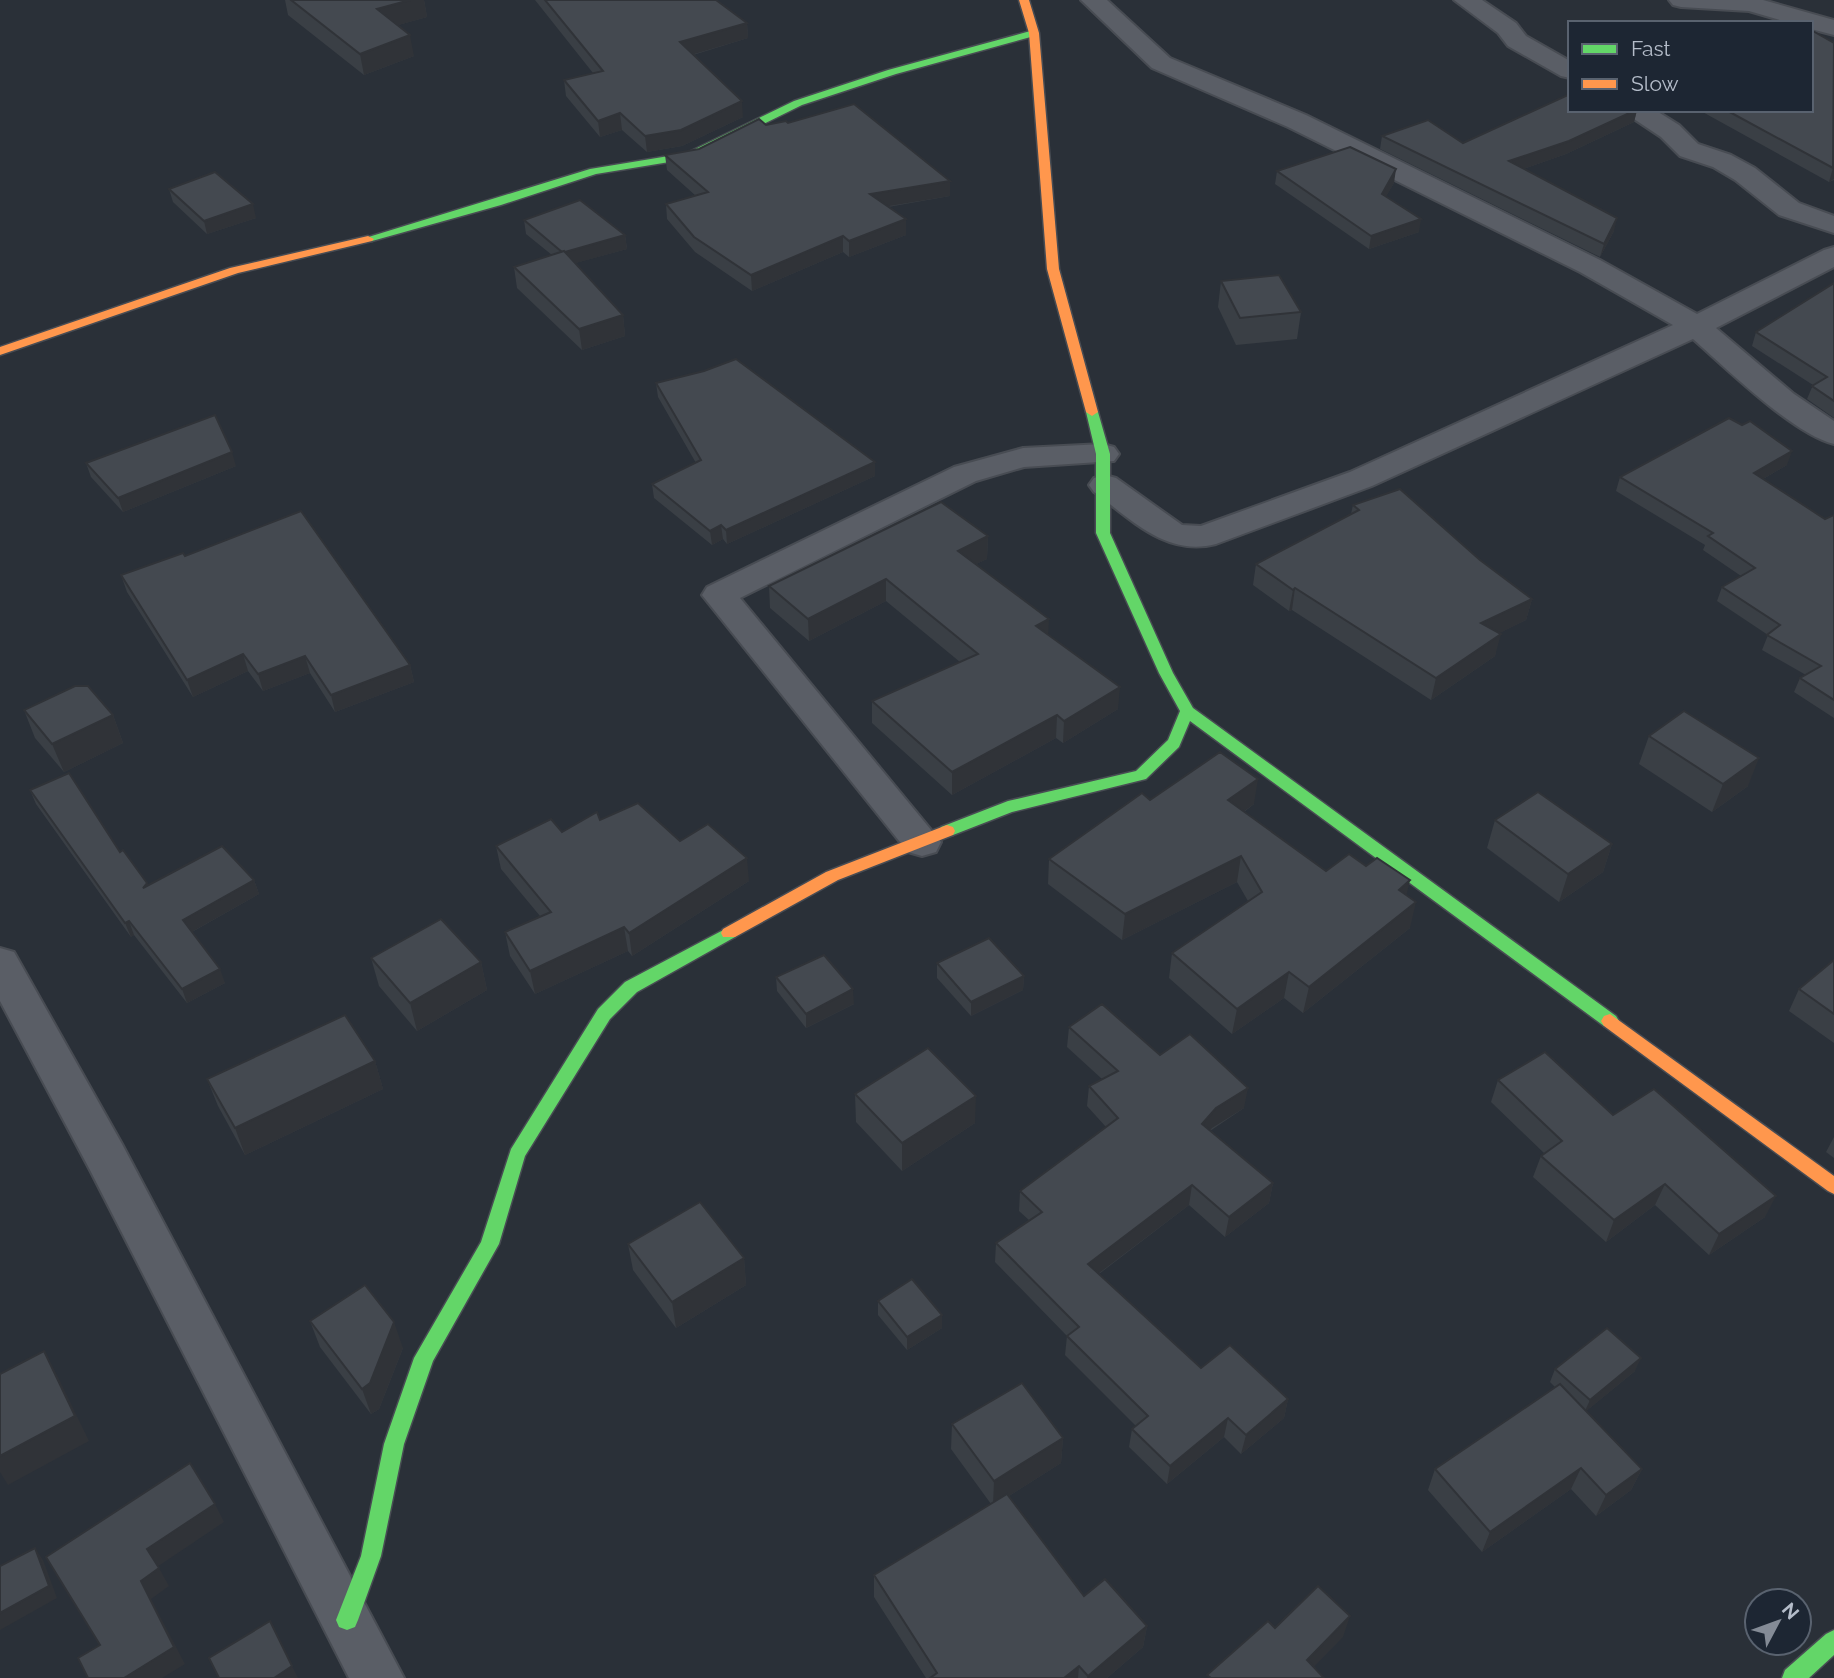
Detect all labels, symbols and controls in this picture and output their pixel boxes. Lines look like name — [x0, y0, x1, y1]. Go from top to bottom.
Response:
legend — [1568, 21, 1813, 112]
text: Fast — [1631, 36, 1671, 61]
text: Slow — [1631, 71, 1679, 96]
north arrow — [1743, 1587, 1813, 1657]
text: N — [1778, 1598, 1804, 1624]

